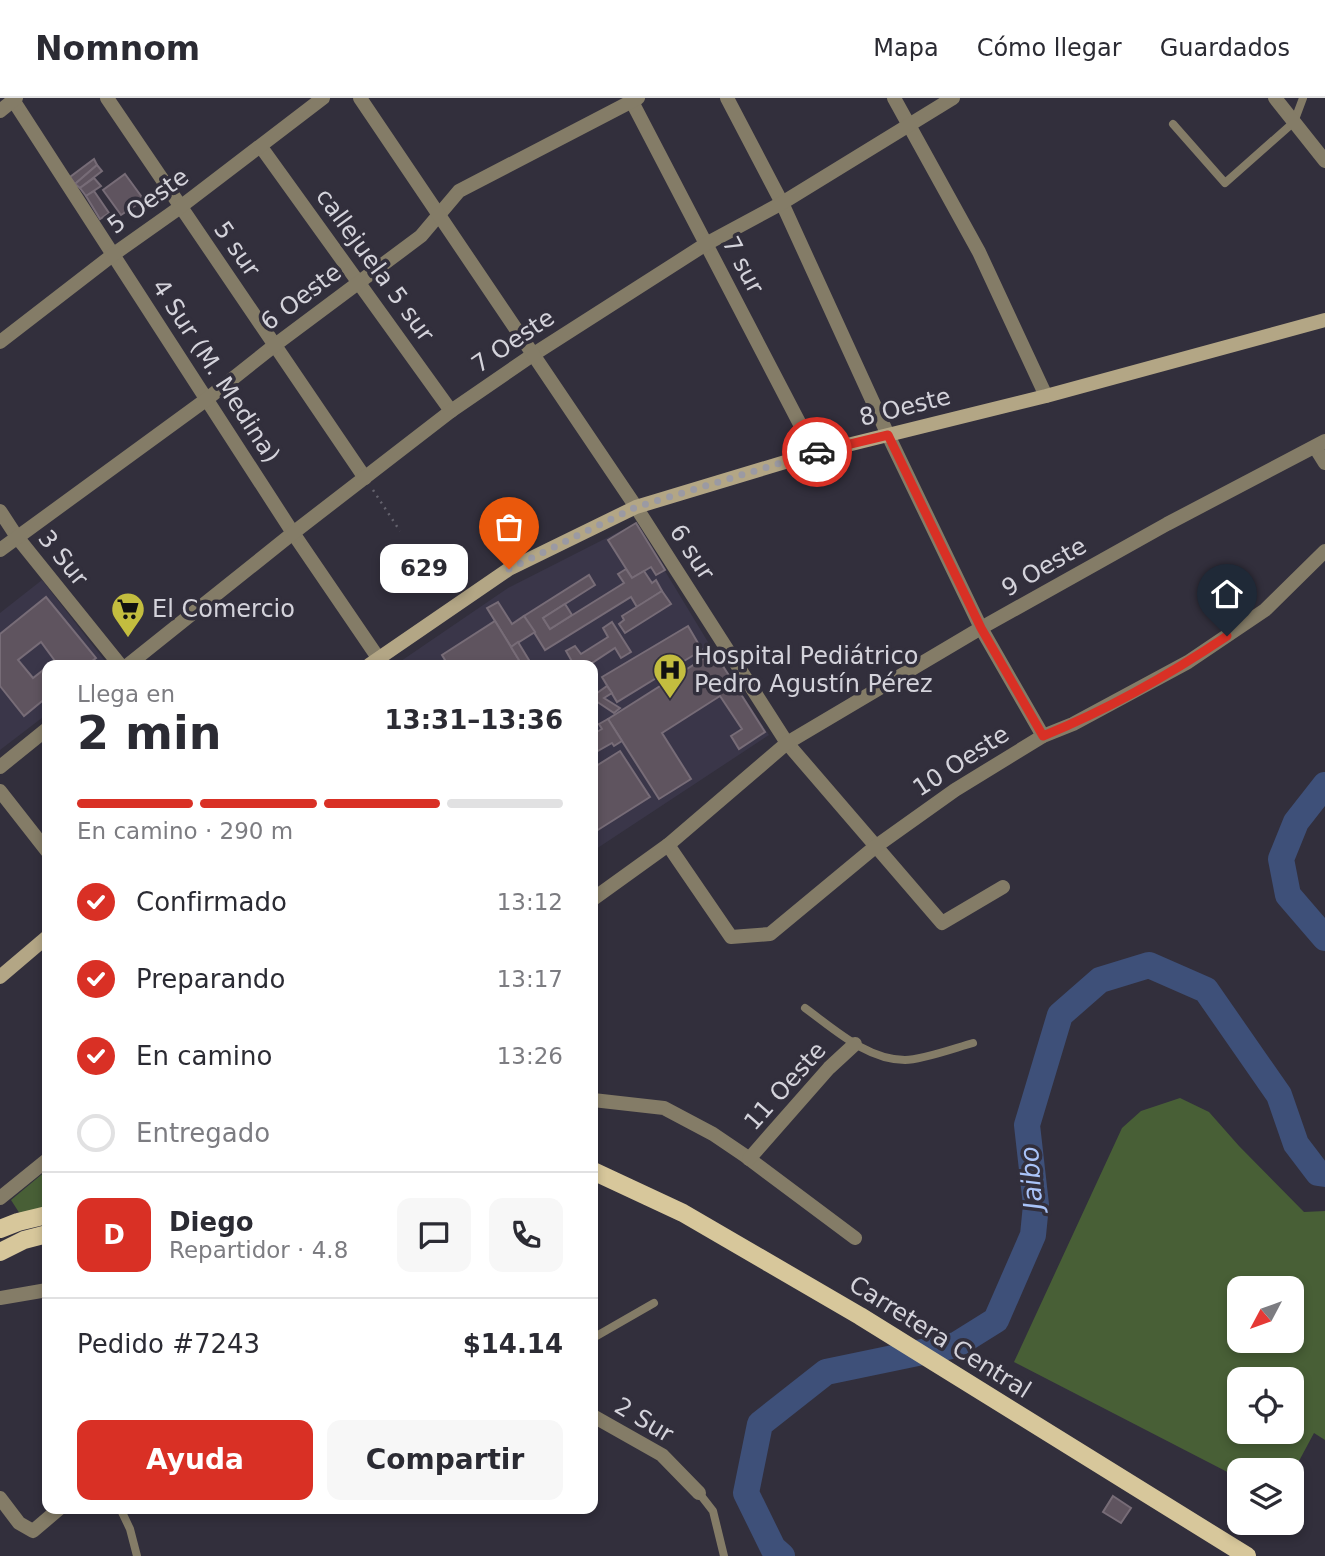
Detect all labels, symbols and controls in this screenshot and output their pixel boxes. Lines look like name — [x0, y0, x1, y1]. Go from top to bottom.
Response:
text: Nomnom — [35, 29, 200, 68]
text: Mapa — [873, 34, 939, 62]
text: Cómo llegar — [977, 34, 1122, 62]
text: Guardados — [1160, 34, 1290, 62]
street label: 5 Oeste — [102, 162, 194, 240]
street label: callejuela 5 sur — [310, 183, 440, 347]
street label: 5 sur — [208, 216, 266, 282]
street label: 7 sur — [716, 232, 770, 298]
street label: 6 Oeste — [255, 258, 347, 336]
street label: 4 Sur (M. Medina) — [146, 274, 286, 468]
street label: 7 Oeste — [467, 303, 559, 379]
street label: 8 Oeste — [856, 382, 954, 432]
courier — [782, 417, 852, 487]
icon: car — [798, 433, 836, 471]
pin — [479, 497, 539, 569]
icon: bag — [490, 508, 528, 546]
street label: 6 sur — [664, 519, 720, 585]
street label: 3 Sur — [32, 525, 94, 591]
street label: 9 Oeste — [997, 532, 1091, 602]
callout: 629 — [379, 545, 467, 594]
text: 629 — [400, 555, 448, 581]
pin — [1197, 564, 1257, 636]
icon: home — [1208, 575, 1246, 613]
supermarket icon: El Comercio — [109, 590, 147, 639]
place label: El Comercio — [152, 595, 295, 623]
place label: Hospital Pediátrico Pedro Agustín Pérez — [694, 642, 933, 698]
hospital icon: Hospital Pediátrico Pedro Agustín Pérez — [651, 651, 689, 700]
text: Llega en — [77, 681, 175, 707]
text: 13:31–13:36 — [384, 705, 563, 735]
text: 2 min — [77, 706, 221, 760]
street label: 10 Oeste — [908, 720, 1014, 802]
text: En camino · 290 m — [77, 818, 293, 844]
icon: check — [77, 883, 115, 921]
text: Confirmado — [136, 887, 287, 917]
text: 13:12 — [497, 889, 563, 915]
icon: check — [77, 960, 115, 998]
text: Preparando — [136, 964, 285, 994]
text: 13:17 — [497, 966, 563, 992]
street label: 11 Oeste — [738, 1036, 832, 1136]
icon: check — [77, 1037, 115, 1075]
text: En camino — [136, 1041, 272, 1071]
text: 13:26 — [497, 1043, 563, 1069]
text: Entregado — [136, 1118, 270, 1148]
water label: Jaibo — [1014, 1145, 1049, 1216]
button: chat — [397, 1198, 471, 1272]
button: phone — [489, 1198, 563, 1272]
text: Diego — [169, 1207, 254, 1237]
text: D — [103, 1220, 125, 1250]
text: Repartidor · 4.8 — [169, 1237, 348, 1263]
street label: Carretera Central — [844, 1270, 1036, 1404]
north arrow — [1227, 1276, 1304, 1353]
map controls — [1227, 1276, 1304, 1535]
text: Pedido #7243 — [77, 1329, 260, 1359]
text: $14.14 — [463, 1329, 563, 1359]
button: locate — [1227, 1367, 1304, 1444]
street label: 2 Sur — [610, 1392, 678, 1448]
button: Ayuda — [77, 1420, 313, 1500]
button: Compartir — [327, 1420, 563, 1500]
button: layers — [1227, 1458, 1304, 1535]

